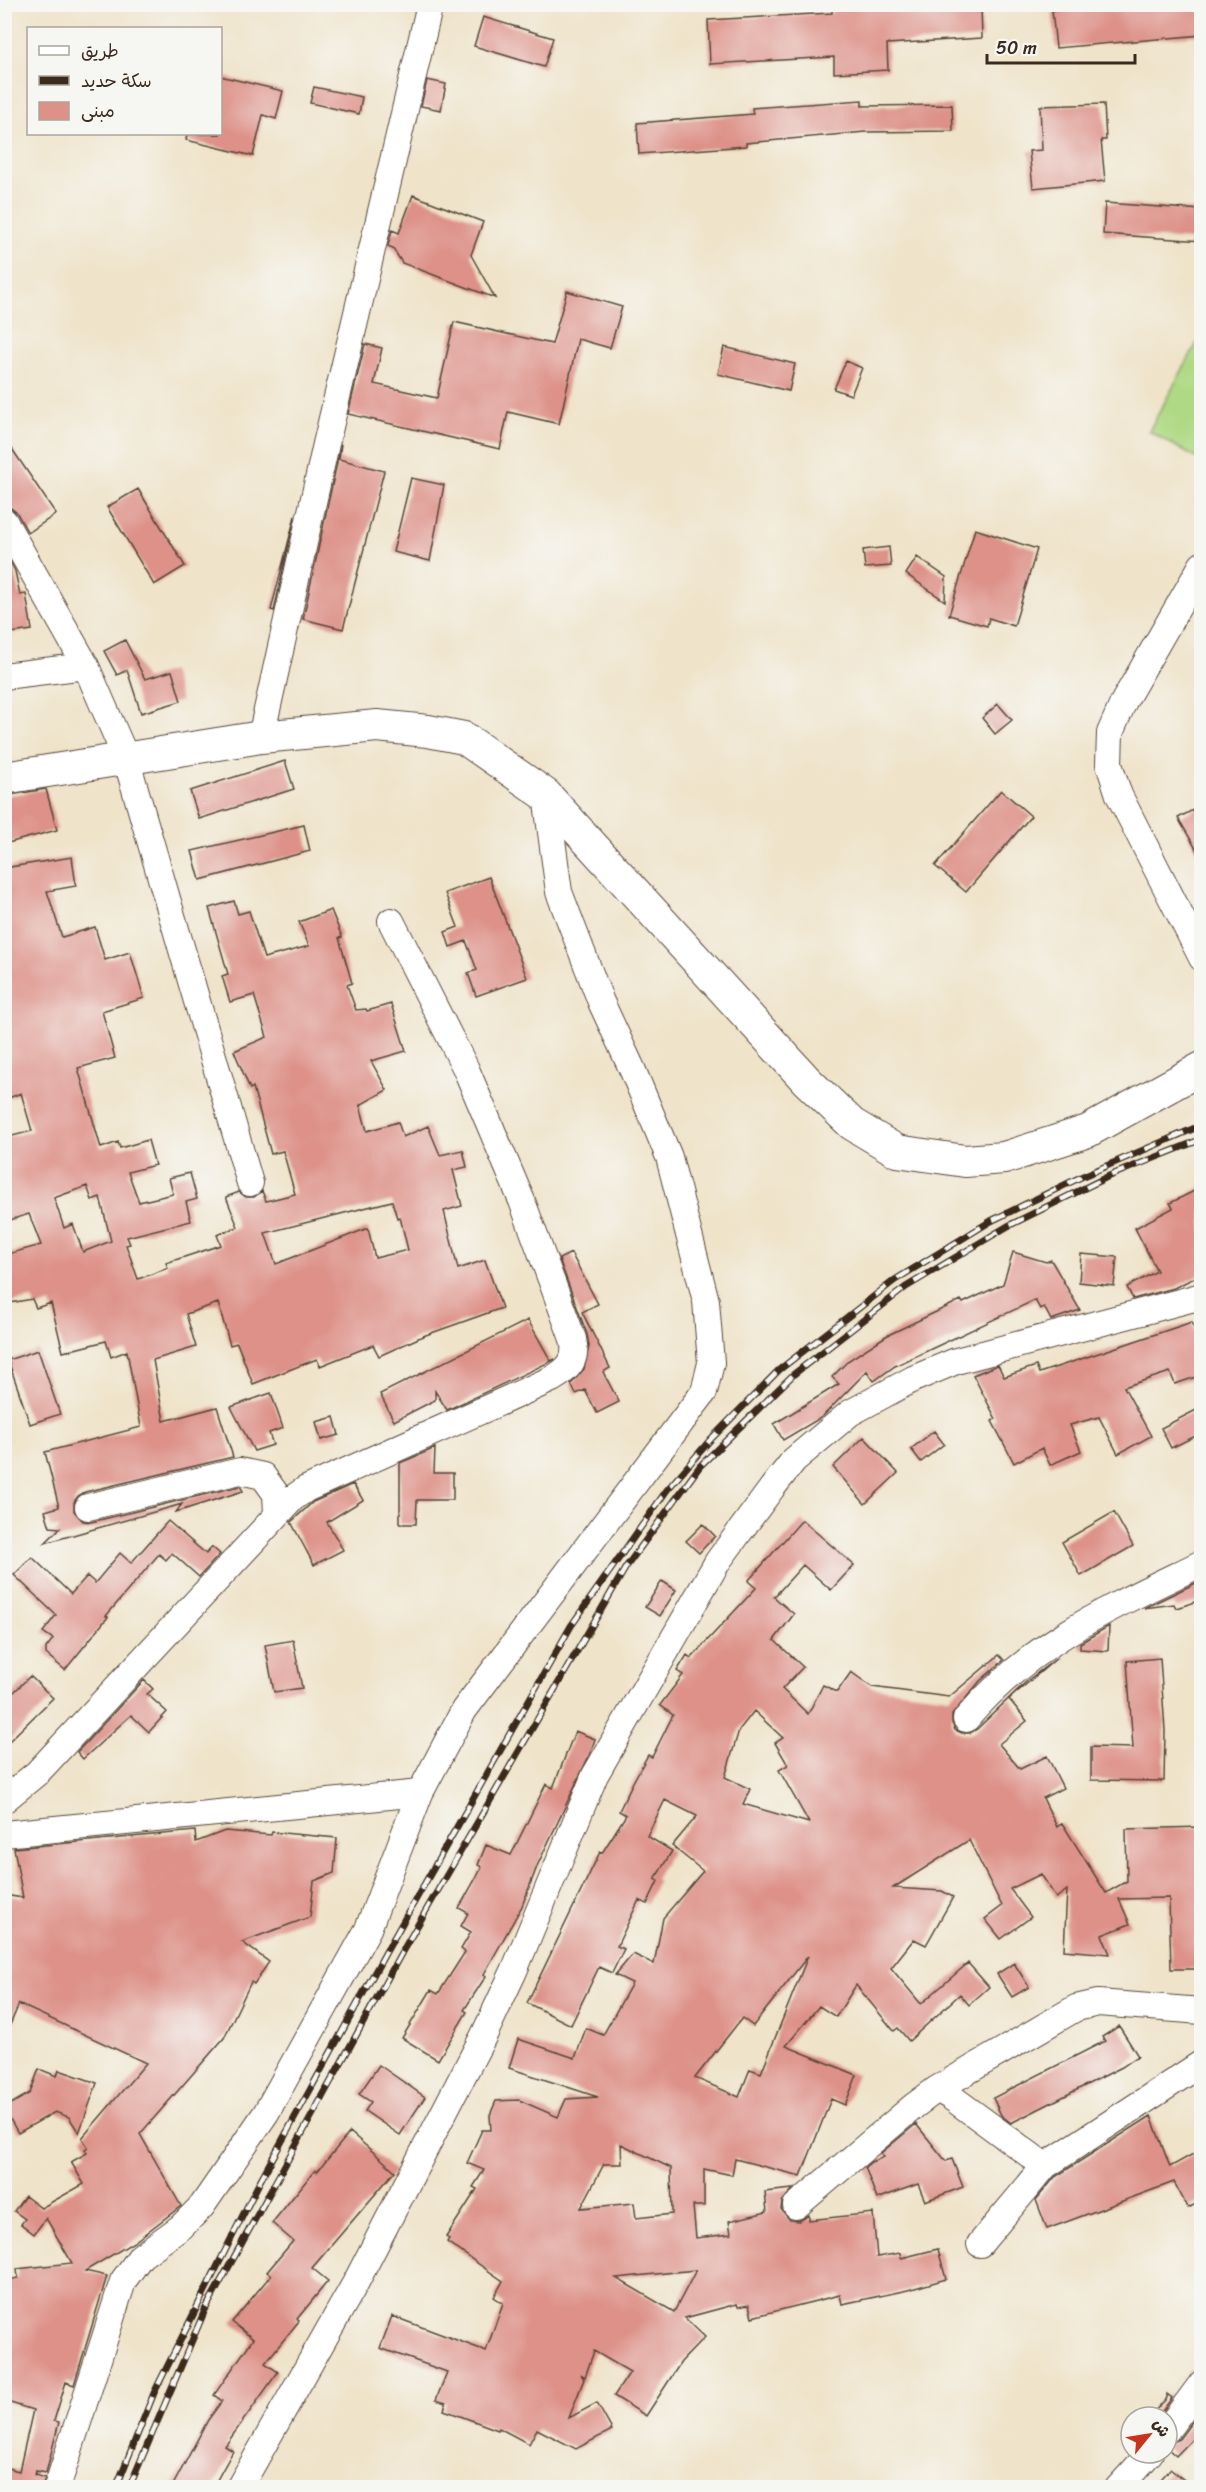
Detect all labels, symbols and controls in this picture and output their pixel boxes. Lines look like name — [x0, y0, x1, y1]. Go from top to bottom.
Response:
legend — [27, 27, 222, 135]
scale bar — [987, 27, 1136, 65]
text: 50 m — [996, 32, 1037, 64]
text: طريق — [81, 35, 119, 67]
text: سكة حديد — [81, 65, 152, 97]
text: مبنى — [81, 95, 115, 127]
north arrow — [1119, 2405, 1179, 2465]
text: ش — [1145, 2413, 1179, 2443]

